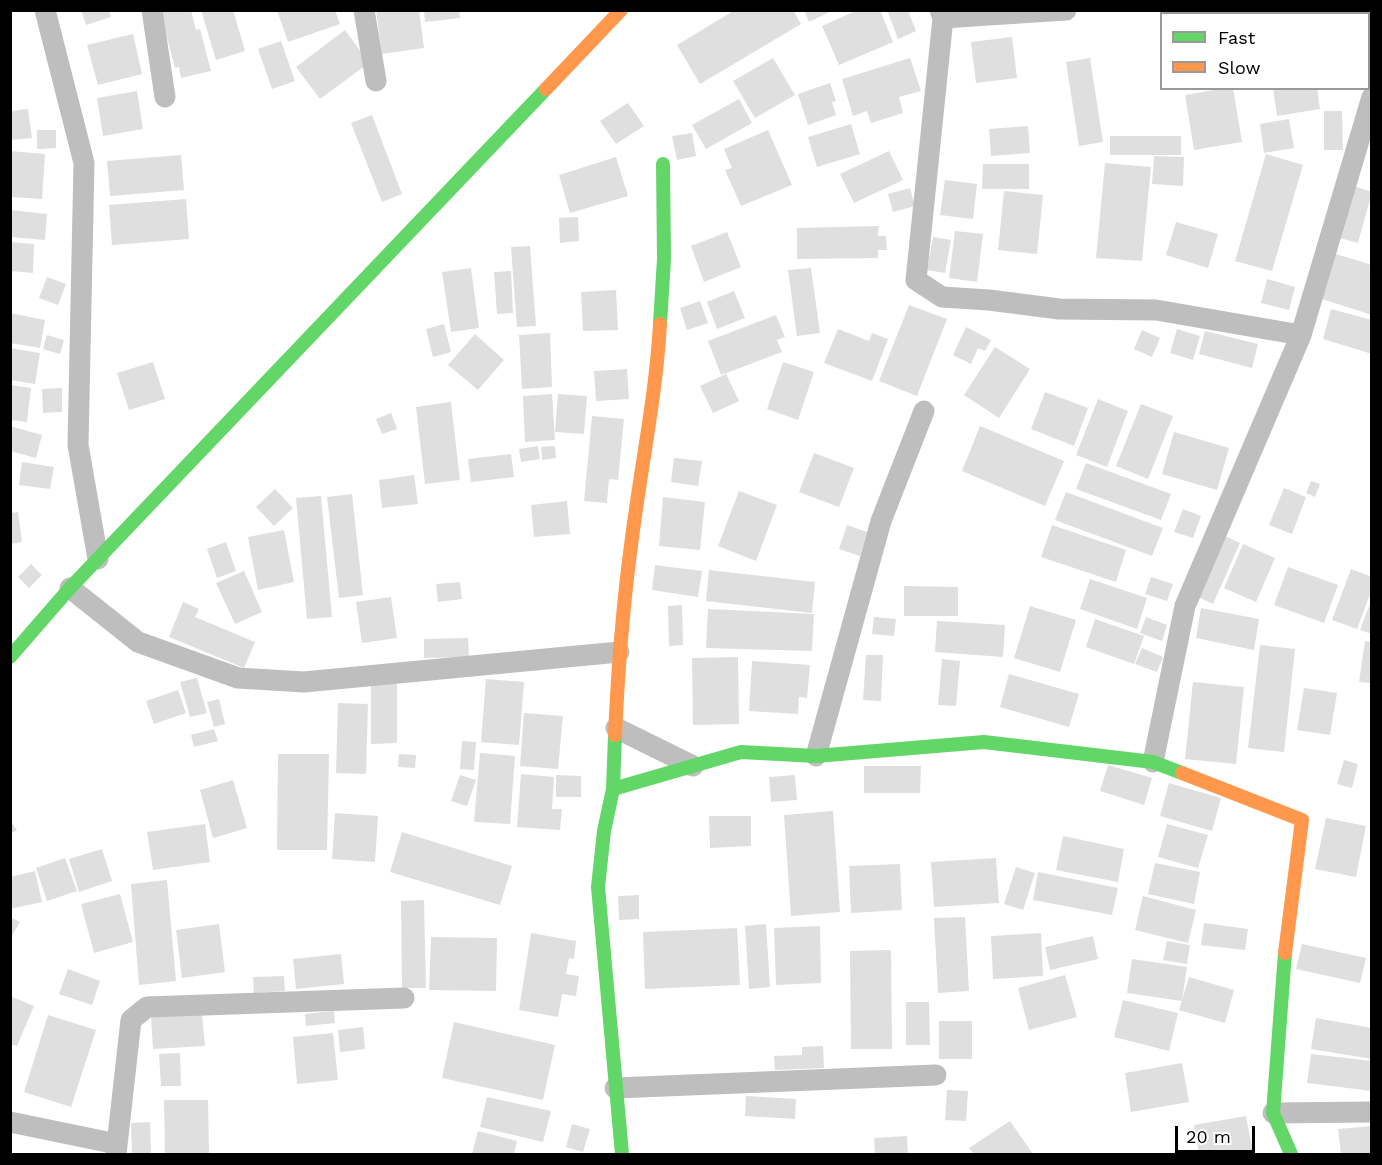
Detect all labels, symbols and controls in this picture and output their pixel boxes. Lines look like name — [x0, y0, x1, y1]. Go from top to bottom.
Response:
legend — [1160, 12, 1370, 90]
text: Fast — [1218, 27, 1255, 48]
text: Slow — [1218, 57, 1261, 78]
scale bar — [1178, 1114, 1258, 1152]
text: 20 m — [1186, 1126, 1231, 1147]

